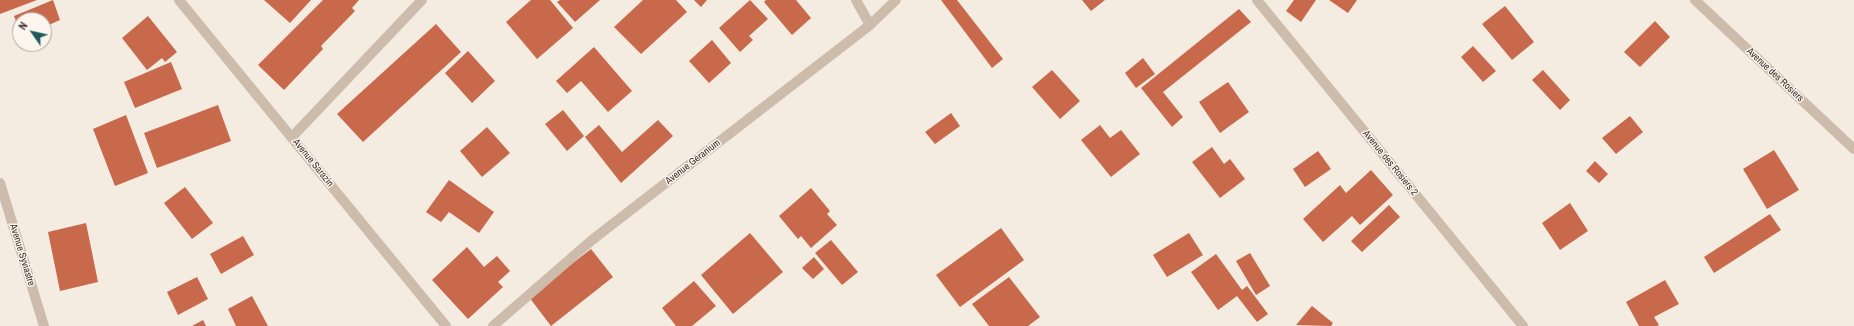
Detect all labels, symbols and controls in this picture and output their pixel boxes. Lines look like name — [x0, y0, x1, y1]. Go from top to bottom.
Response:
north arrow — [12, 12, 52, 52]
text: N — [15, 19, 31, 32]
street label: Avenue des Rosiers — [1744, 45, 1806, 105]
street label: Avenue des Rosiers 2 — [1360, 128, 1420, 198]
street label: Avenue Sarazin — [290, 137, 336, 189]
street label: Avenue Géranium — [663, 137, 723, 187]
street label: Avenue Syviastre — [7, 223, 37, 287]

